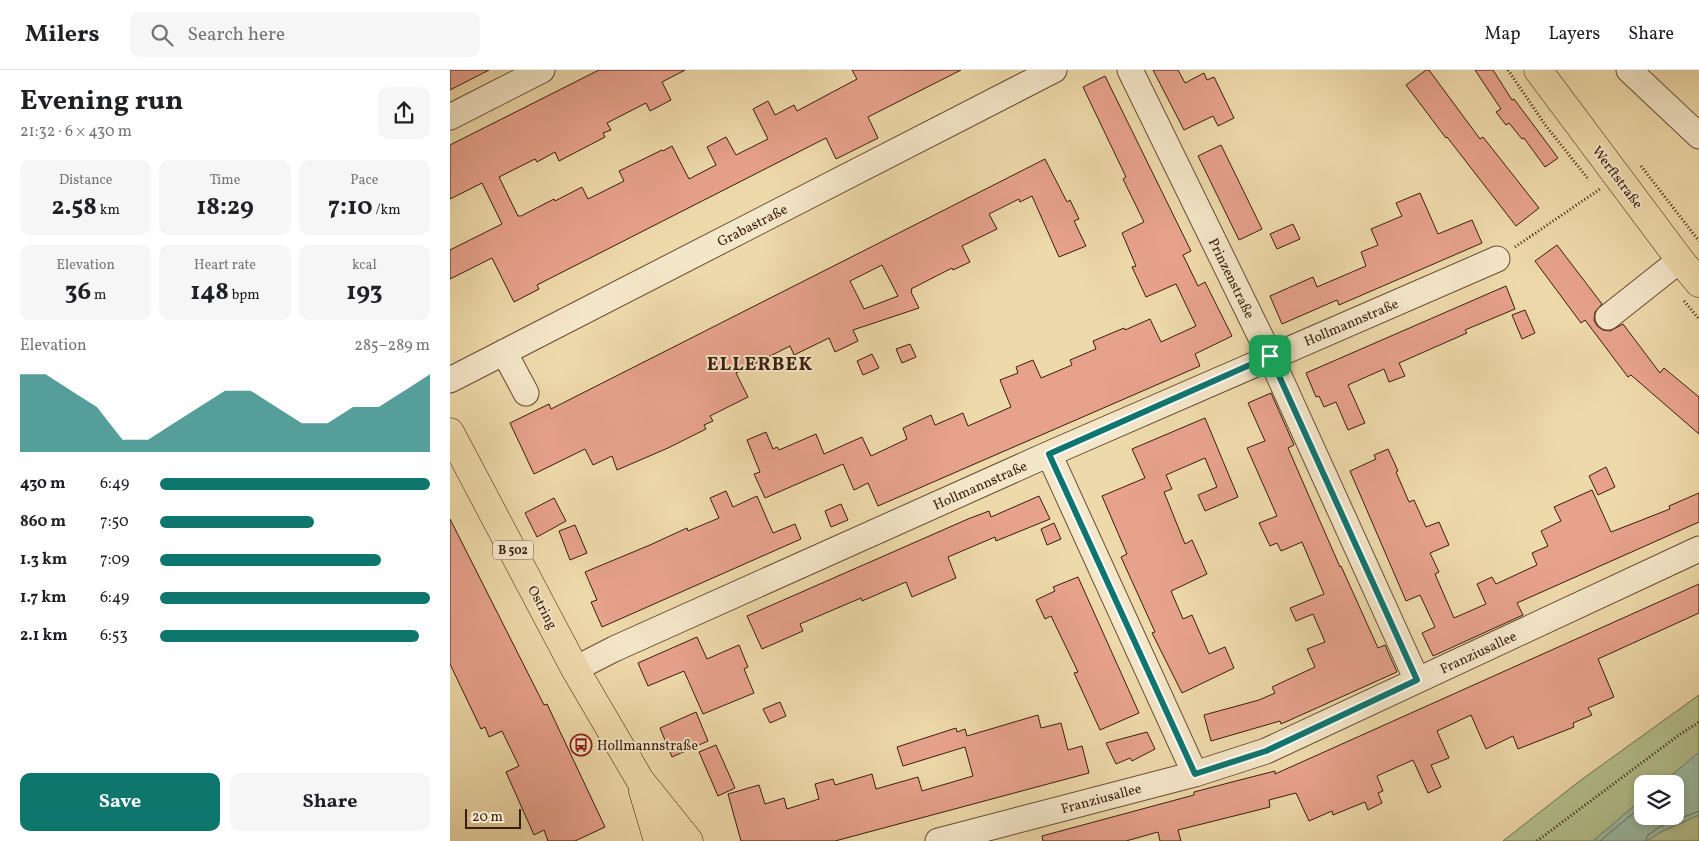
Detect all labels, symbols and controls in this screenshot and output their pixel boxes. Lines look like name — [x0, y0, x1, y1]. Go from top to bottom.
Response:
search box — [130, 12, 480, 57]
text: Milers — [25, 18, 100, 52]
icon: search — [148, 21, 176, 49]
text: Search here — [188, 22, 285, 48]
text: Map — [1484, 22, 1520, 47]
text: Layers — [1548, 22, 1600, 47]
text: Share — [1628, 22, 1674, 47]
text: Evening run — [20, 82, 184, 121]
button: share — [378, 87, 430, 139]
text: 21:32 · 6 × 430 m — [20, 121, 132, 143]
street label: Werftstraße — [1587, 143, 1647, 213]
text: Distance — [59, 171, 112, 190]
text: Time — [210, 171, 240, 190]
text: Pace — [350, 171, 378, 190]
text: 2.58 — [51, 190, 97, 225]
text: 18:29 — [196, 190, 254, 225]
text: 7:10 — [328, 190, 373, 225]
street label: Grabastraße — [714, 200, 791, 252]
text: km — [97, 201, 120, 220]
text: /km — [373, 201, 401, 220]
street label: Prinzenstraße — [1203, 235, 1258, 322]
text: Elevation — [57, 256, 115, 275]
text: Heart rate — [194, 256, 256, 275]
text: kcal — [352, 256, 377, 275]
text: 36 — [65, 275, 91, 310]
text: 148 — [190, 275, 229, 310]
text: 193 — [346, 275, 383, 310]
text: m — [91, 286, 107, 305]
text: bpm — [229, 286, 260, 305]
street label: Hollmannstraße — [1301, 295, 1402, 352]
text: Elevation — [20, 335, 87, 357]
text: 285–289 m — [354, 335, 430, 357]
pin — [1249, 335, 1291, 377]
icon: arrive — [1256, 342, 1284, 370]
district label: ELLERBEK — [707, 352, 813, 378]
street label: Hollmannstraße — [931, 457, 1031, 516]
text: 430 m — [20, 473, 66, 495]
text: 6:49 — [100, 473, 129, 495]
text: 860 m — [20, 511, 66, 533]
text: 7:50 — [100, 511, 129, 533]
road number: B 502 — [493, 540, 533, 560]
text: 1.3 km — [20, 549, 67, 571]
text: 7:09 — [100, 549, 130, 571]
street label: Ostring — [522, 583, 561, 633]
text: 1.7 km — [20, 587, 67, 609]
text: 6:49 — [100, 587, 129, 609]
text: 2.1 km — [20, 625, 68, 647]
text: 6:53 — [100, 625, 128, 647]
street label: Franziusallee — [1437, 627, 1520, 679]
bus stop icon: Hollmannstraße — [569, 733, 593, 757]
place label: Hollmannstraße — [597, 737, 698, 756]
button: Save — [20, 773, 220, 831]
button: Share — [230, 773, 430, 831]
map controls — [1634, 775, 1684, 825]
button: layers — [1634, 775, 1684, 825]
street label: Franziusallee — [1059, 780, 1144, 819]
scale bar — [465, 806, 521, 829]
text: 20 m — [472, 808, 503, 827]

